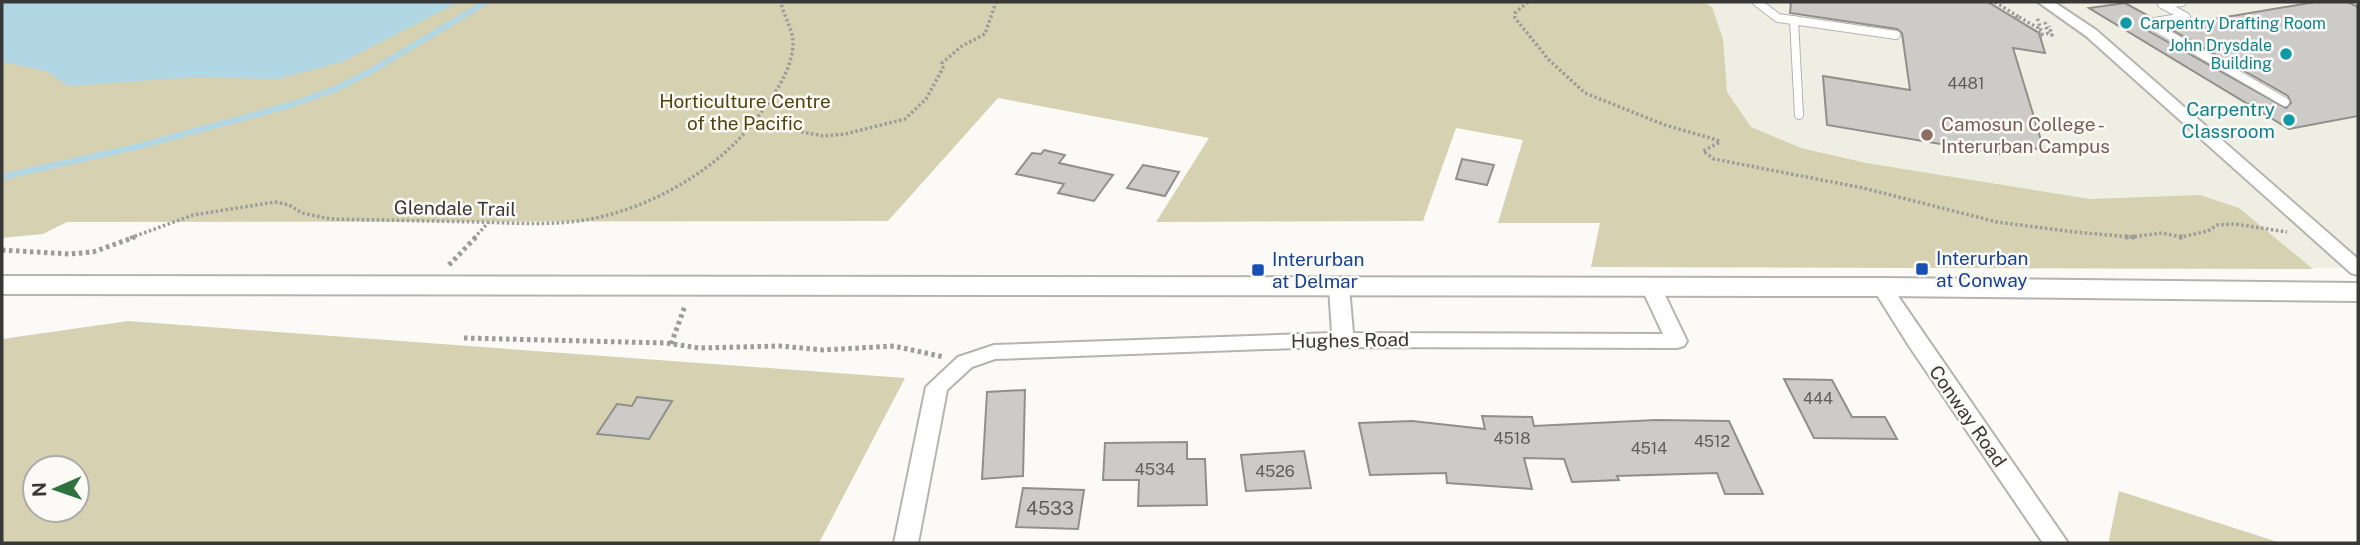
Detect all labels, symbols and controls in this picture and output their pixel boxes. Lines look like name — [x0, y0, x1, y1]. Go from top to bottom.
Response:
place label: Carpentry Drafting Room — [2140, 14, 2326, 33]
marker: Carpentry Drafting Room — [2118, 15, 2134, 31]
place label: John Drysdale Building — [2168, 36, 2272, 73]
marker: John Drysdale Building — [2278, 46, 2294, 62]
house number: 4481 — [1948, 74, 1984, 93]
park label: Horticulture Centre of the Pacific — [659, 90, 831, 134]
place label: Carpentry Classroom — [2181, 98, 2275, 142]
marker: Carpentry Classroom — [2281, 112, 2297, 128]
place label: Camosun College - Interurban Campus — [1941, 113, 2110, 157]
marker: Camosun College - Interurban Campus — [1919, 127, 1935, 143]
street label: Glendale Trail — [394, 196, 516, 220]
place label: Interurban at Conway — [1936, 247, 2029, 291]
place label: Interurban at Delmar — [1272, 248, 1365, 292]
marker: Interurban at Conway — [1914, 261, 1930, 277]
marker: Interurban at Delmar — [1250, 262, 1266, 278]
street label: Hughes Road — [1291, 328, 1409, 352]
street label: Conway Road — [1925, 361, 2011, 471]
house number: 444 — [1803, 389, 1833, 408]
house number: 4518 — [1493, 429, 1531, 448]
house number: 4512 — [1694, 432, 1730, 451]
house number: 4514 — [1631, 439, 1667, 458]
north arrow — [21, 454, 91, 524]
house number: 4534 — [1135, 460, 1175, 479]
house number: 4526 — [1255, 462, 1295, 481]
text: N — [28, 482, 50, 497]
house number: 4533 — [1026, 497, 1074, 519]

